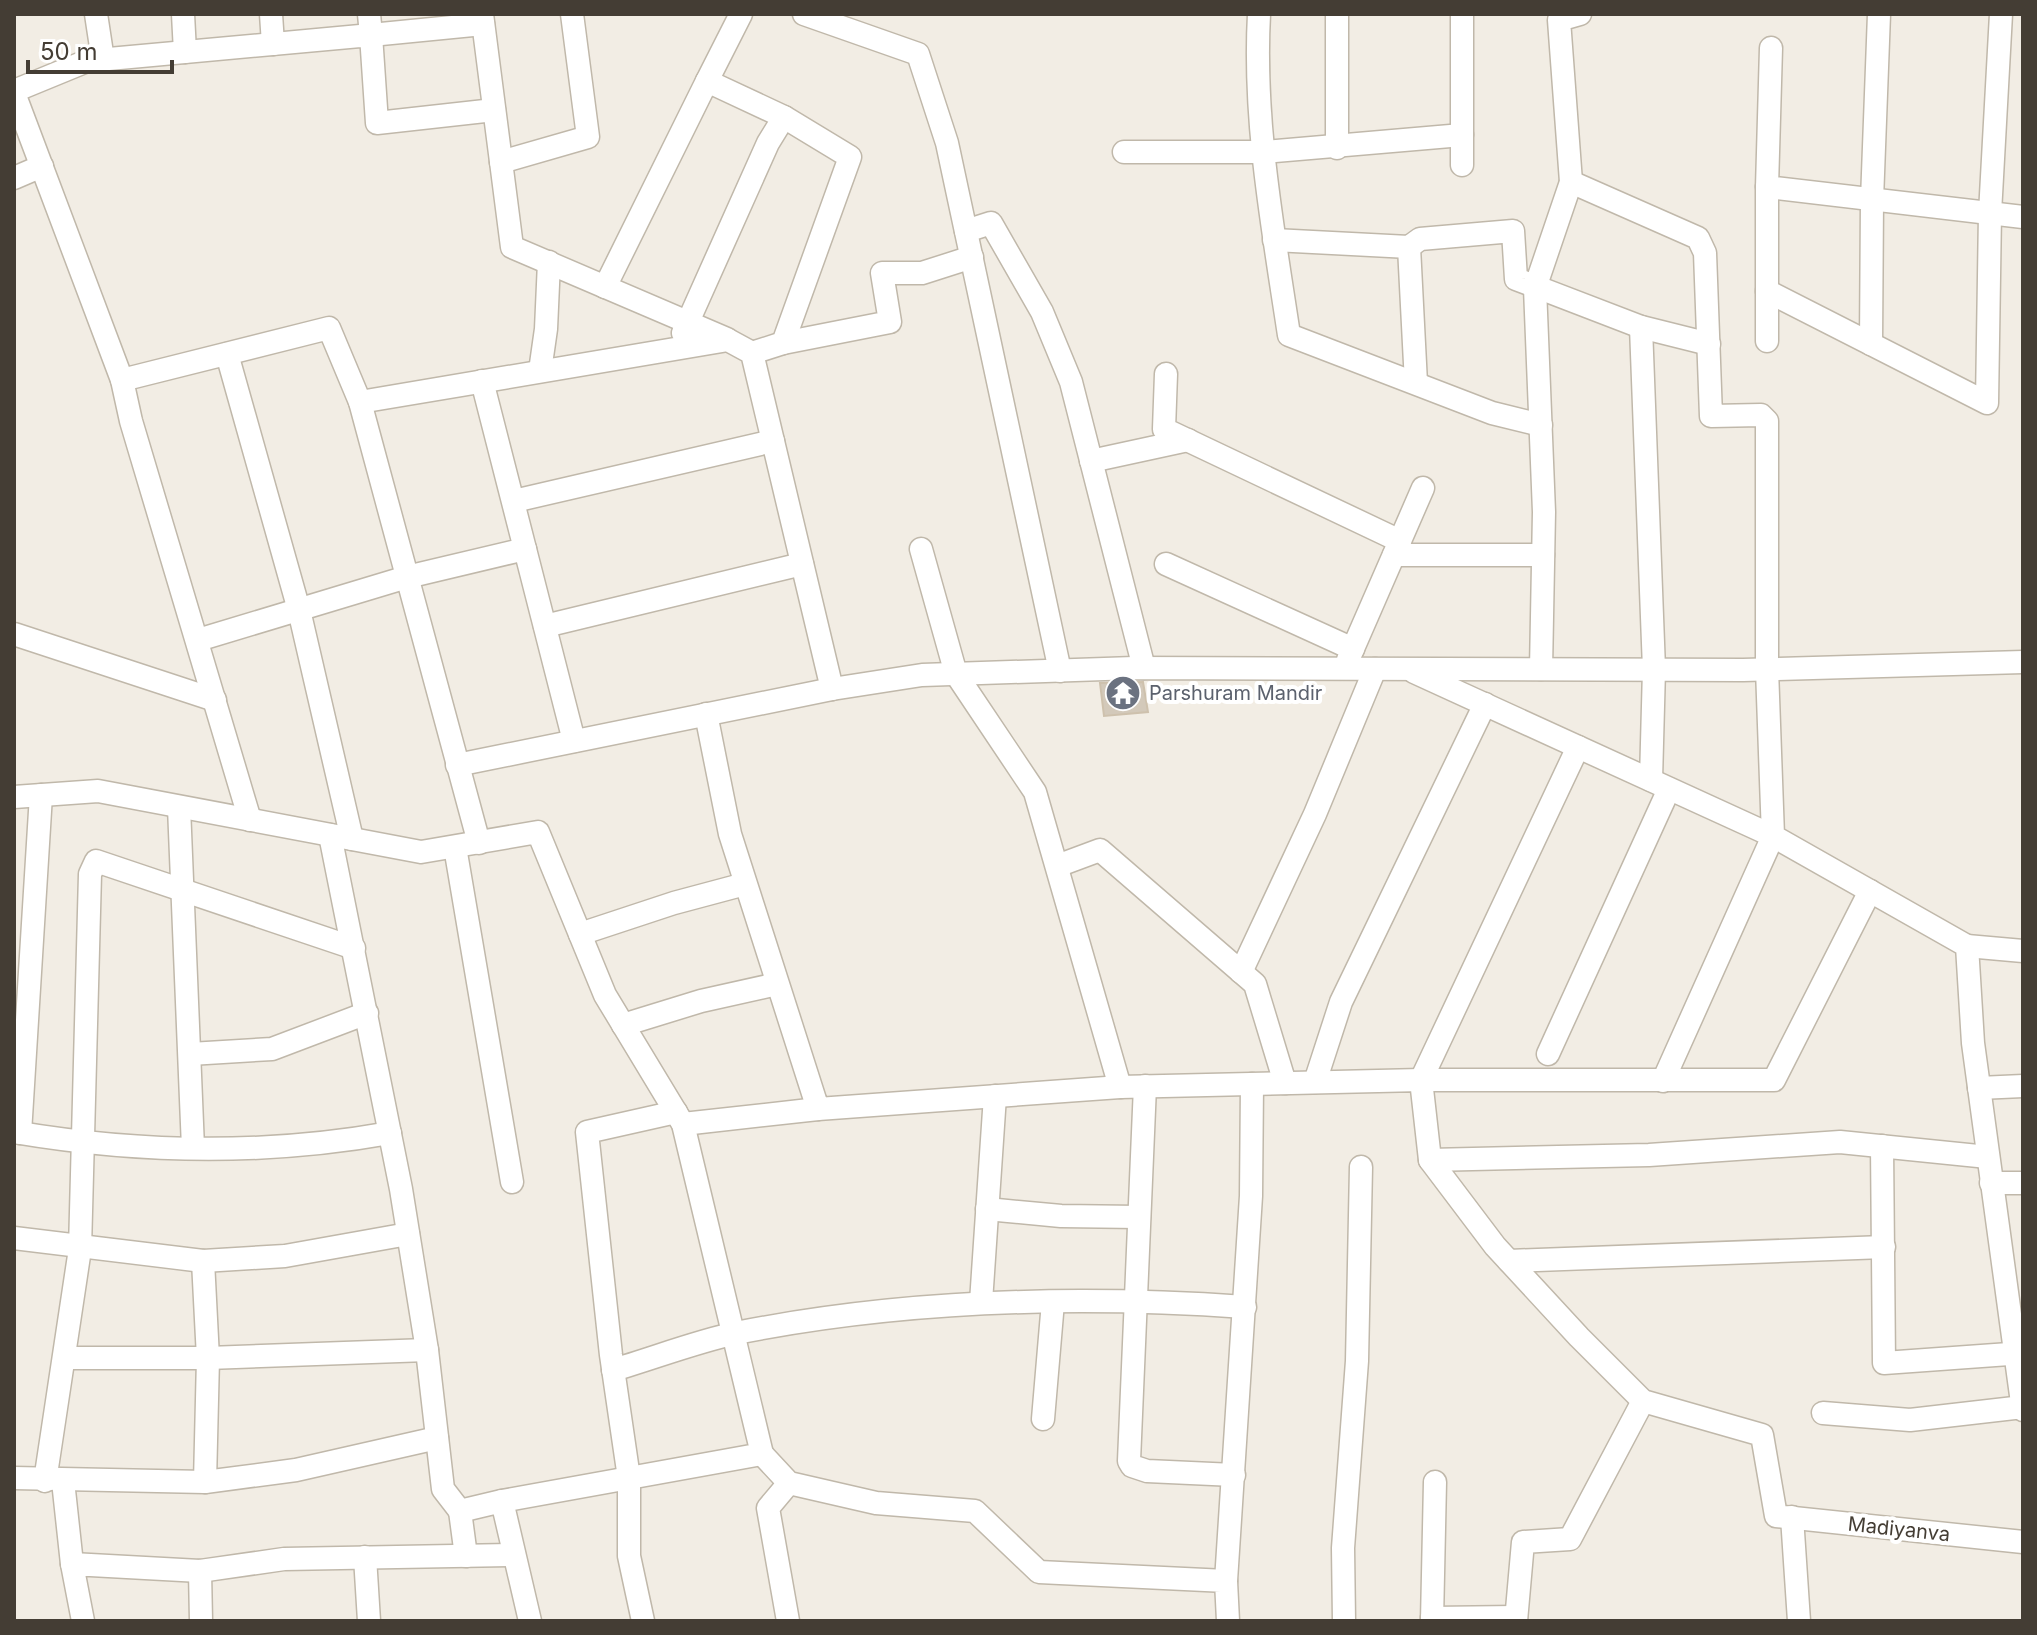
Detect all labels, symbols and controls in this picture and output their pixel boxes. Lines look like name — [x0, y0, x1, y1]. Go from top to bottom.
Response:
scale bar — [28, 24, 172, 74]
text: 50 m — [40, 37, 98, 66]
temple icon: Parshuram Mandir — [1104, 674, 1142, 712]
place label: Parshuram Mandir — [1149, 681, 1323, 705]
street label: Madiyanva — [1847, 1512, 1951, 1546]

